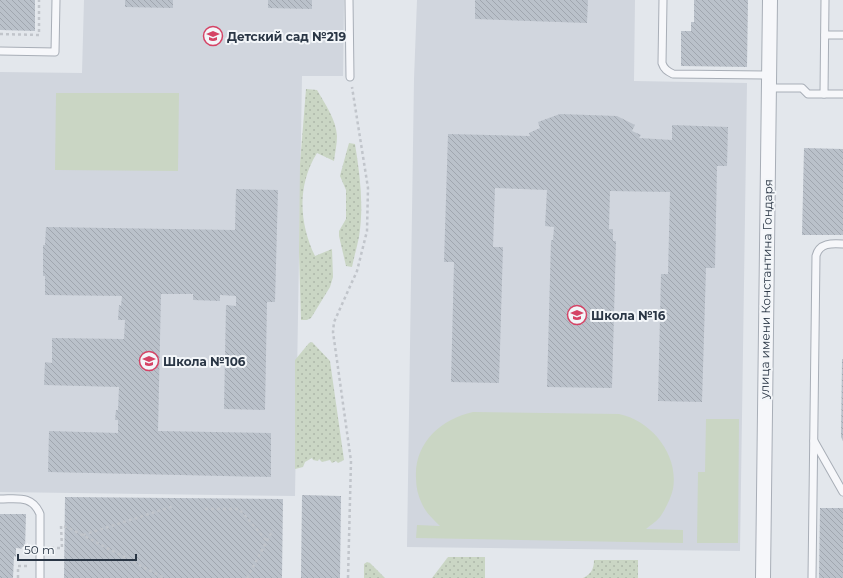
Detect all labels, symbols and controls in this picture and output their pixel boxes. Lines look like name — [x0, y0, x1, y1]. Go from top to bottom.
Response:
school or university icon: Детский сад №219 — [202, 25, 224, 47]
place label: Детский сад №219 — [227, 29, 347, 44]
street label: улица имени Константина Гондаря — [757, 179, 775, 400]
school or university icon: Школа №16 — [566, 304, 588, 326]
place label: Школа №16 — [591, 308, 666, 323]
school or university icon: Школа №106 — [138, 350, 160, 372]
place label: Школа №106 — [163, 354, 246, 369]
scale bar — [18, 536, 136, 562]
text: 50 m — [24, 542, 55, 557]

